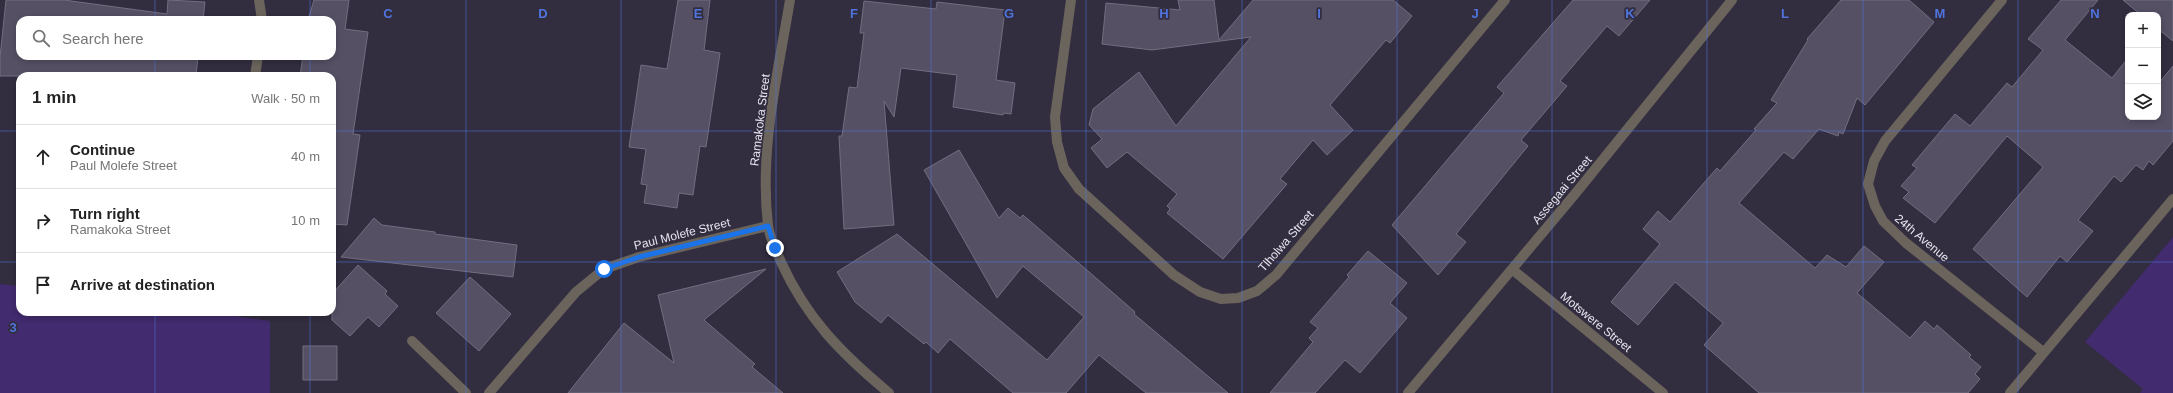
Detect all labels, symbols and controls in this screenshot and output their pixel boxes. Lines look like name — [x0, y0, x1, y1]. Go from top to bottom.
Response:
text: C — [383, 6, 393, 21]
text: D — [538, 6, 548, 21]
text: E — [694, 6, 703, 21]
text: F — [850, 6, 858, 21]
text: G — [1004, 6, 1014, 21]
text: H — [1159, 6, 1169, 21]
text: I — [1317, 6, 1321, 21]
text: J — [1471, 6, 1479, 21]
text: K — [1625, 6, 1635, 21]
text: L — [1781, 6, 1789, 21]
text: M — [1935, 6, 1945, 21]
text: N — [2090, 6, 2100, 21]
map controls — [2125, 12, 2161, 120]
button: + — [2125, 12, 2161, 48]
search box — [16, 16, 336, 60]
icon: search — [30, 27, 52, 49]
text: Search here — [62, 30, 144, 47]
button: − — [2125, 48, 2161, 84]
street label: Ramakoka Street — [747, 72, 773, 167]
button: layers — [2125, 84, 2161, 120]
text: 1 min — [32, 88, 76, 107]
text: Walk · 50 m — [251, 91, 320, 106]
text: Continue — [70, 141, 135, 158]
icon: ahead — [32, 146, 54, 168]
text: 40 m — [291, 149, 320, 164]
street label: Assegaai Street — [1529, 153, 1595, 227]
text: Paul Molefe Street — [70, 158, 177, 173]
text: Turn right — [70, 205, 140, 222]
street label: Tlholwa Street — [1256, 207, 1317, 275]
icon: right — [32, 210, 54, 232]
street label: 24th Avenue — [1892, 211, 1952, 265]
text: 10 m — [291, 213, 320, 228]
street label: Paul Molefe Street — [632, 215, 732, 253]
text: Ramakoka Street — [70, 222, 170, 237]
route end — [766, 239, 784, 257]
route start — [595, 260, 613, 278]
icon: arrive — [32, 274, 54, 296]
text: Arrive at destination — [70, 276, 215, 293]
street label: Motswere Street — [1558, 289, 1635, 355]
text: 3 — [9, 320, 17, 335]

